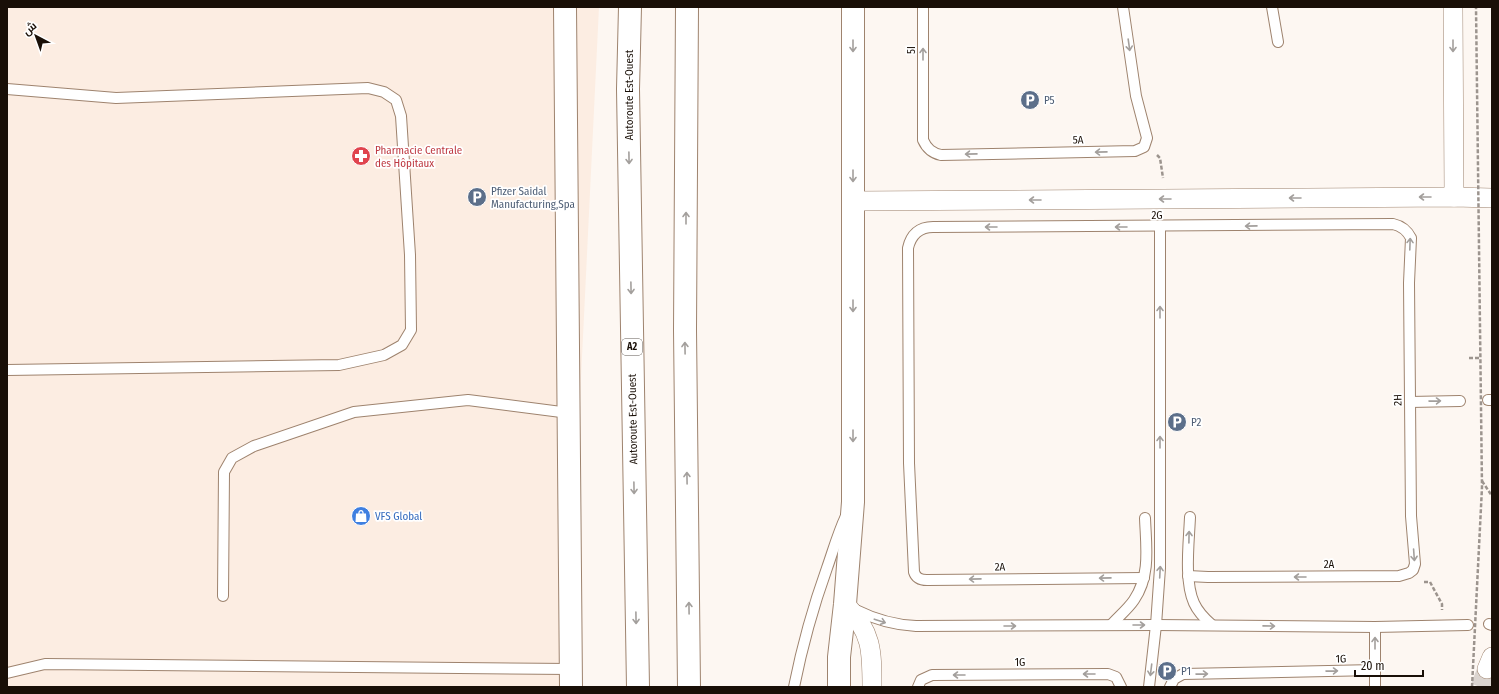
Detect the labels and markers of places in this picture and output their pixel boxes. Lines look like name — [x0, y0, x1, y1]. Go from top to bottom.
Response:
parking icon: P5 — [1019, 89, 1041, 111]
place label: P5 — [1044, 94, 1055, 107]
place label: Pharmacie Centrale des Hôpitaux — [375, 144, 462, 170]
pharmacy icon: Pharmacie Centrale des Hôpitaux — [350, 145, 372, 167]
place label: Pfizer Saidal Manufacturing,Spa — [491, 185, 575, 211]
parking icon: Pfizer Saidal Manufacturing,Spa — [466, 186, 488, 208]
parking icon: P2 — [1166, 411, 1188, 433]
place label: P2 — [1191, 416, 1202, 429]
shop icon: VFS Global — [350, 505, 372, 527]
place label: VFS Global — [375, 510, 422, 523]
parking icon: P1 — [1156, 660, 1178, 682]
place label: P1 — [1181, 665, 1191, 678]

